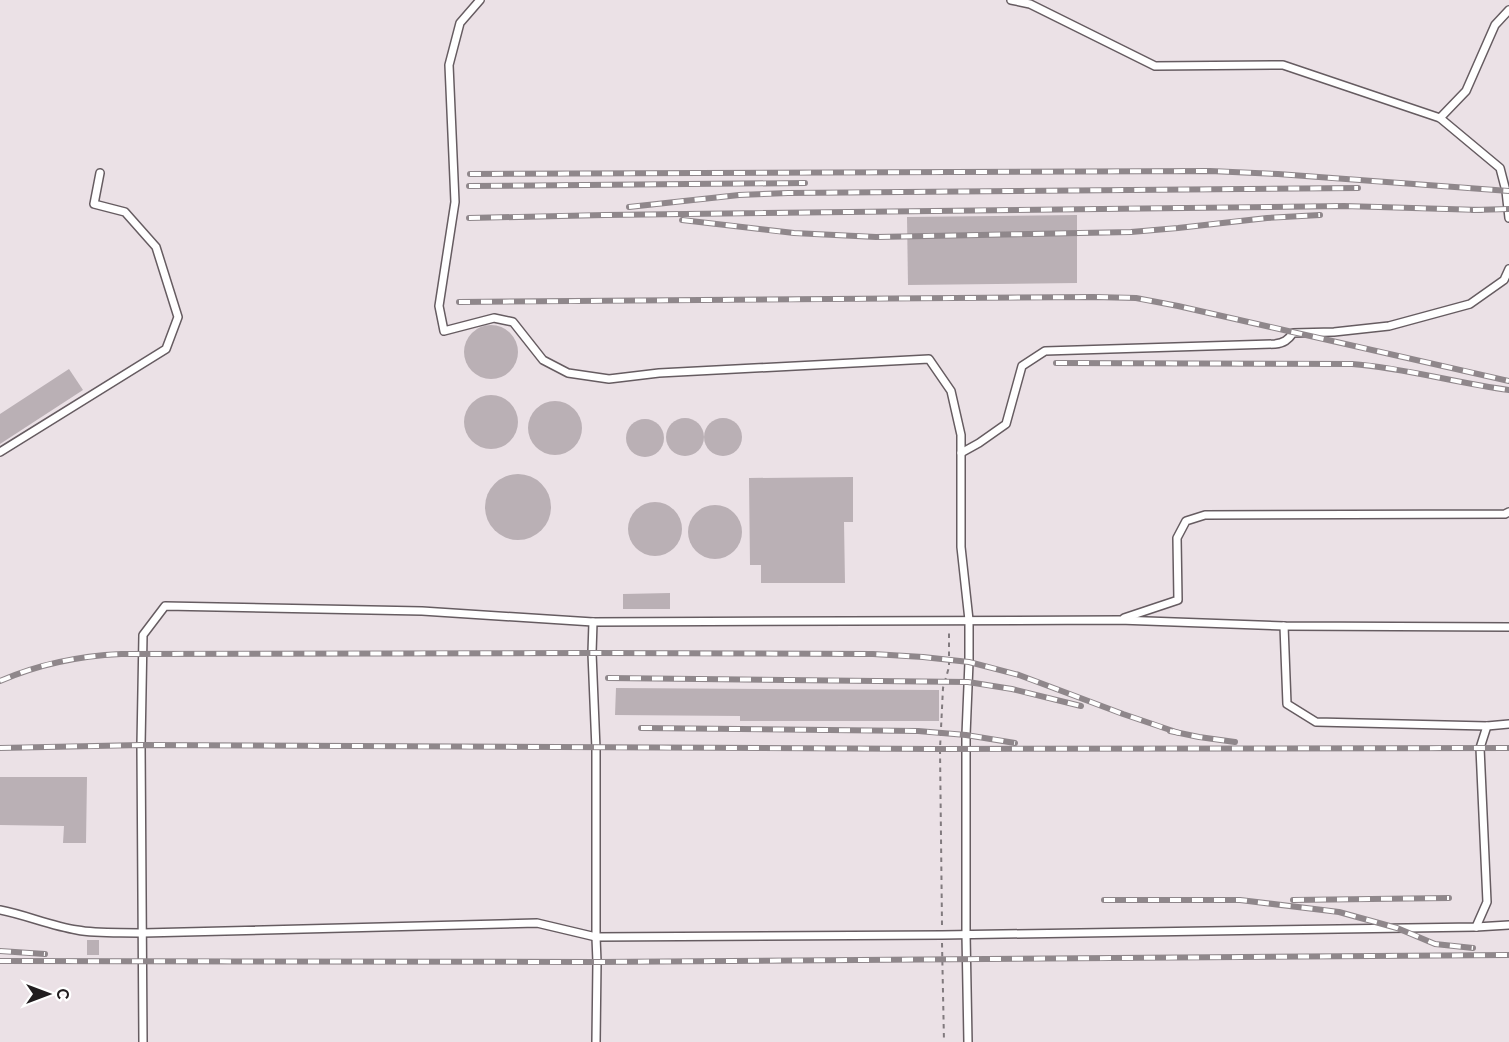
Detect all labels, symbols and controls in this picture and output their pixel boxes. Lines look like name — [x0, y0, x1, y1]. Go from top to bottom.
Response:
north arrow — [18, 964, 78, 1024]
text: С — [53, 989, 72, 1000]

